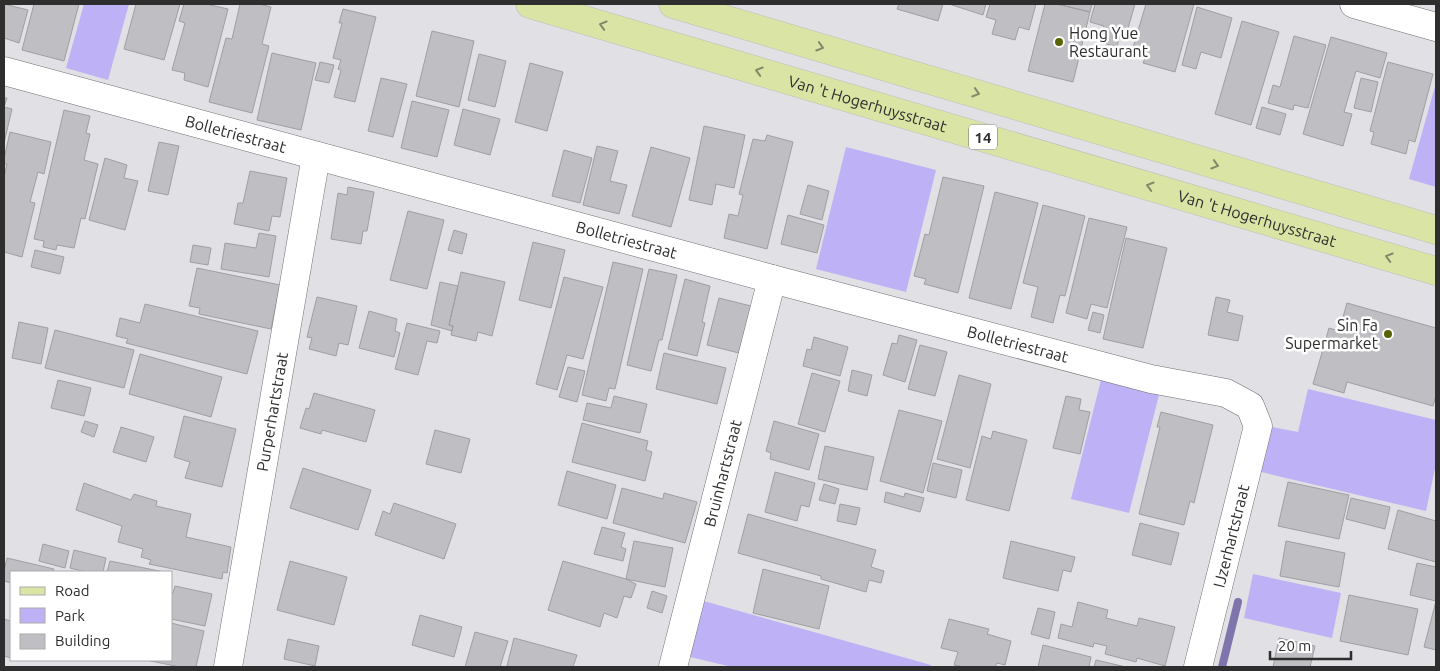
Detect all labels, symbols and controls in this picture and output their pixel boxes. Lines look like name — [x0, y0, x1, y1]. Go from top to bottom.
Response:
one-way arrow — [599, 21, 608, 31]
place label: Hong Yue Restaurant — [1069, 24, 1149, 60]
marker: Hong Yue Restaurant — [1053, 36, 1065, 48]
one-way arrow — [815, 41, 824, 51]
one-way arrow — [755, 67, 763, 77]
street label: Van 't Hogerhuysstraat — [786, 72, 950, 136]
one-way arrow — [971, 88, 979, 98]
street label: Bolletriestraat — [183, 111, 289, 156]
road number: 14 — [969, 124, 997, 150]
one-way arrow — [1211, 159, 1219, 169]
one-way arrow — [1146, 182, 1154, 192]
street label: Van 't Hogerhuysstraat — [1176, 186, 1339, 250]
street label: Bolletriestraat — [574, 217, 680, 262]
one-way arrow — [1386, 253, 1394, 263]
place label: Sin Fa Supermarket — [1285, 316, 1379, 352]
street label: Bolletriestraat — [965, 322, 1071, 366]
marker: Sin Fa Supermarket — [1382, 328, 1394, 340]
street label: Purperhartstraat — [253, 350, 291, 473]
street label: Bruinhartstraat — [700, 417, 745, 529]
street label: IJzerhartstraat — [1209, 482, 1253, 589]
legend — [10, 571, 172, 661]
text: Road — [55, 582, 90, 599]
text: Park — [55, 607, 85, 624]
scale bar — [1270, 628, 1351, 660]
text: Building — [55, 632, 110, 649]
text: 20 m — [1278, 637, 1311, 654]

